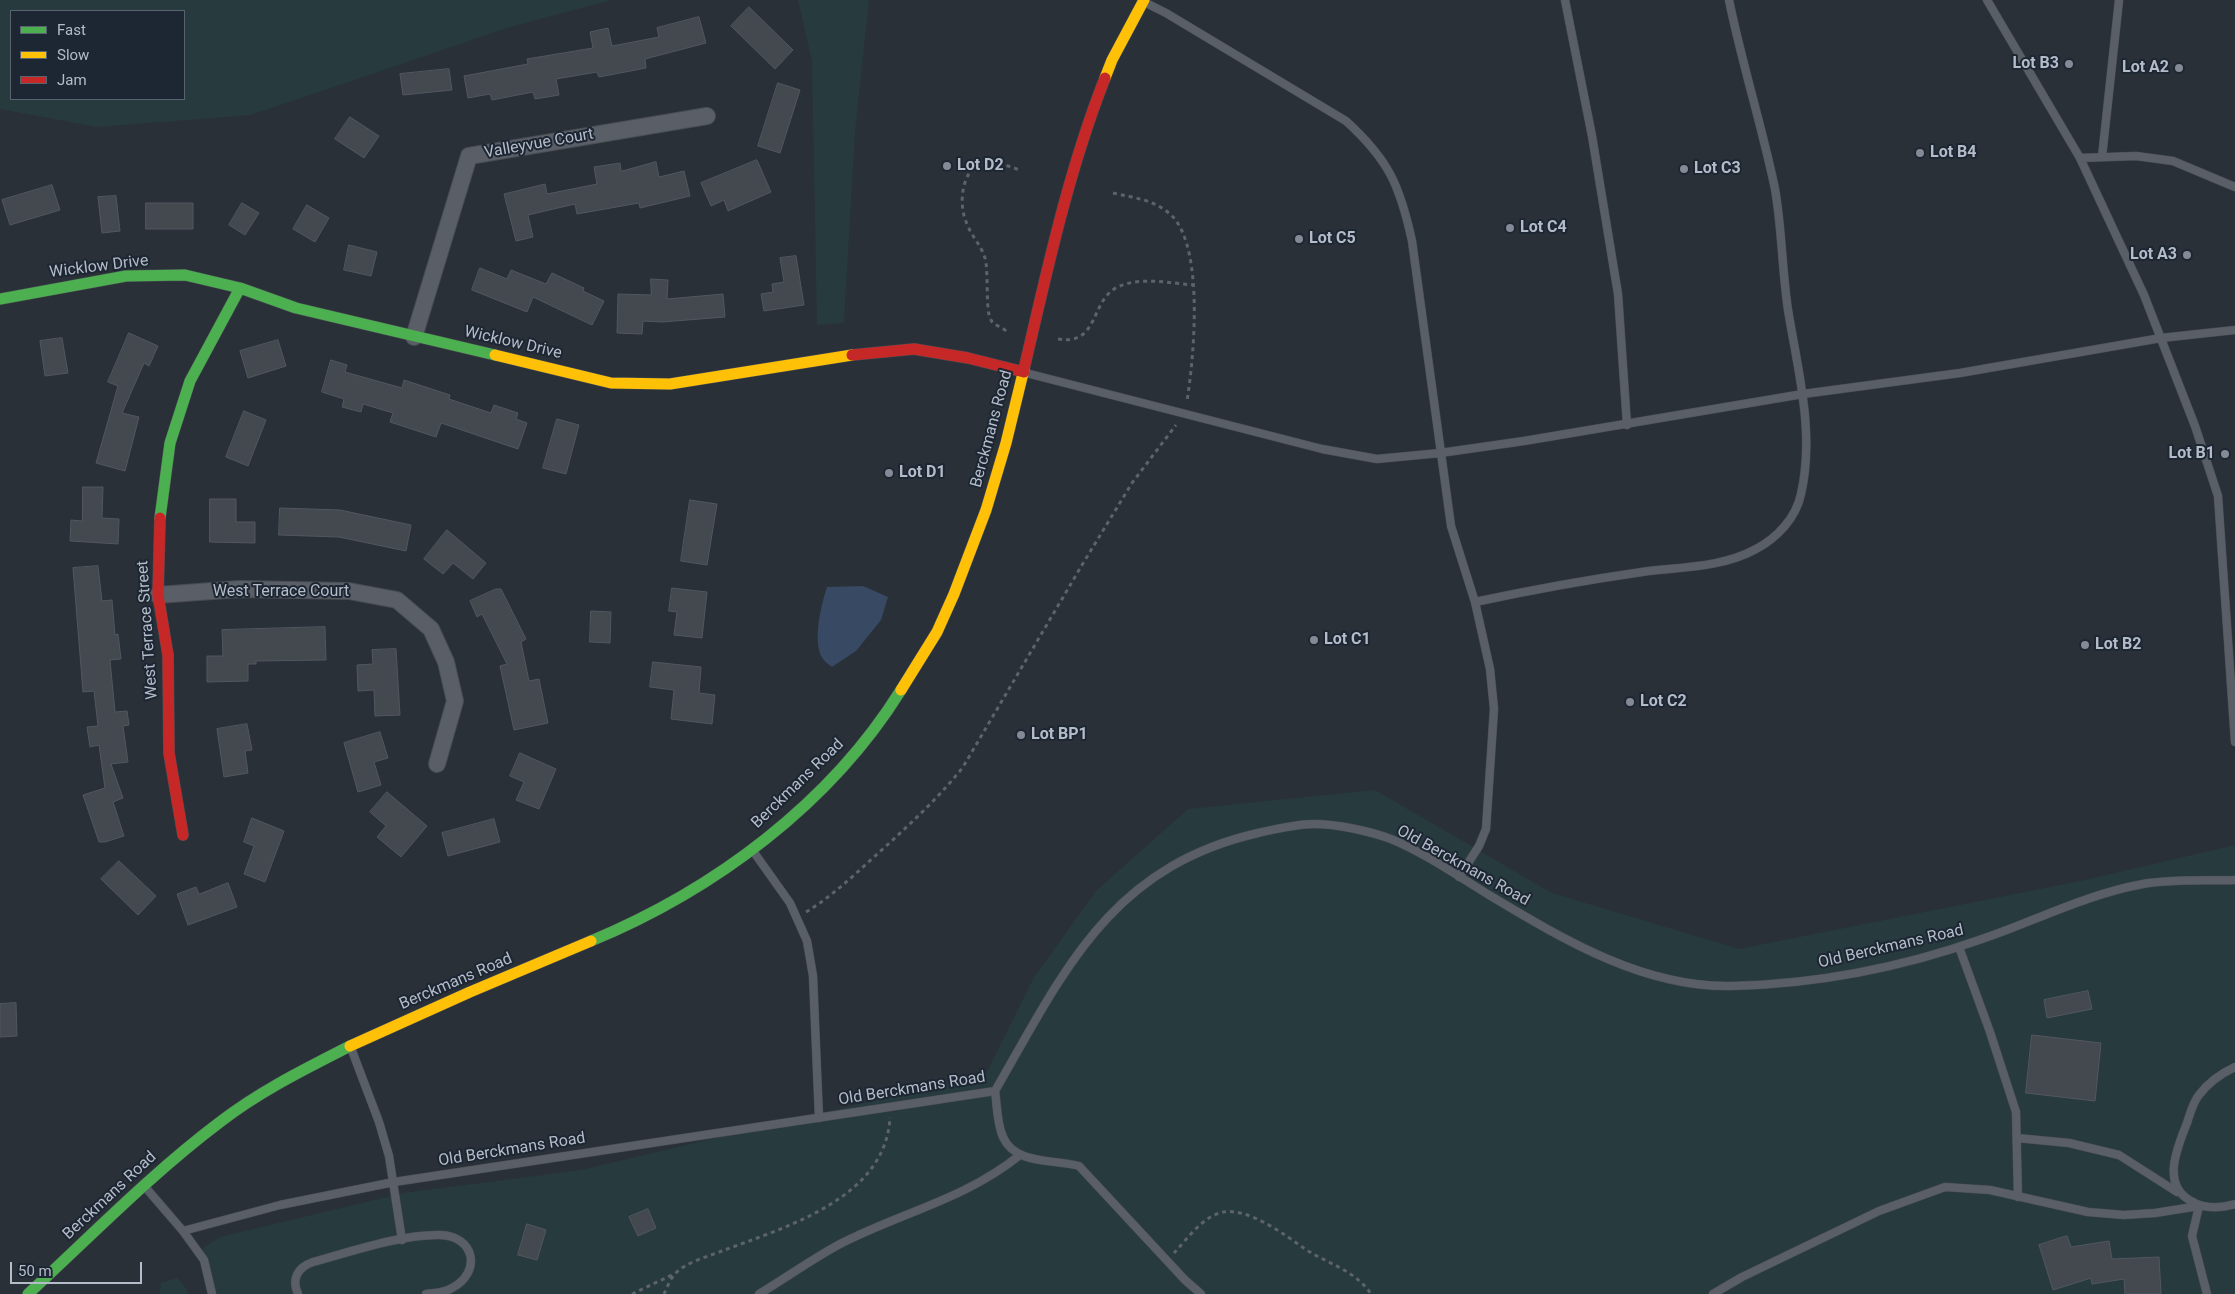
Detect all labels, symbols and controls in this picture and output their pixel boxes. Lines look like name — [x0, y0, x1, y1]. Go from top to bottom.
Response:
legend — [10, 10, 185, 100]
text: Fast — [57, 21, 86, 39]
text: Slow — [57, 46, 89, 64]
place label: Lot B3 — [2013, 54, 2059, 74]
marker: Lot B3 — [2063, 58, 2075, 70]
place label: Lot A2 — [2122, 58, 2169, 78]
marker: Lot A2 — [2173, 62, 2185, 74]
text: Jam — [57, 71, 87, 89]
street label: Valleyvue Court — [483, 125, 595, 163]
place label: Lot B4 — [1930, 143, 1976, 163]
marker: Lot B4 — [1914, 147, 1926, 159]
place label: Lot D2 — [957, 156, 1004, 176]
place label: Lot C3 — [1694, 159, 1741, 179]
marker: Lot D2 — [941, 160, 953, 172]
marker: Lot C3 — [1678, 163, 1690, 175]
place label: Lot C4 — [1520, 218, 1567, 238]
marker: Lot C4 — [1504, 222, 1516, 234]
place label: Lot C5 — [1309, 229, 1356, 249]
marker: Lot C5 — [1293, 233, 1305, 245]
place label: Lot A3 — [2130, 245, 2177, 265]
marker: Lot A3 — [2181, 249, 2193, 261]
street label: Wicklow Drive — [48, 251, 150, 283]
street label: Wicklow Drive — [462, 322, 564, 364]
street label: Berckmans Road — [967, 368, 1017, 490]
place label: Lot B1 — [2169, 444, 2215, 464]
marker: Lot B1 — [2219, 448, 2231, 460]
place label: Lot D1 — [899, 463, 946, 483]
marker: Lot D1 — [883, 467, 895, 479]
street label: West Terrace Street — [134, 560, 162, 700]
street label: West Terrace Court — [213, 582, 349, 602]
place label: Lot C1 — [1324, 630, 1371, 650]
marker: Lot C1 — [1308, 634, 1320, 646]
place label: Lot B2 — [2095, 635, 2141, 655]
marker: Lot B2 — [2079, 639, 2091, 651]
place label: Lot C2 — [1640, 692, 1687, 712]
marker: Lot C2 — [1624, 696, 1636, 708]
place label: Lot BP1 — [1031, 725, 1088, 745]
marker: Lot BP1 — [1015, 729, 1027, 741]
street label: Berckmans Road — [748, 735, 848, 833]
street label: Old Berckmans Road — [1393, 822, 1533, 910]
street label: Old Berckmans Road — [1816, 921, 1966, 973]
street label: Berckmans Road — [397, 950, 515, 1014]
street label: Old Berckmans Road — [837, 1068, 987, 1110]
street label: Old Berckmans Road — [437, 1129, 587, 1171]
street label: Berckmans Road — [59, 1148, 161, 1244]
scale bar — [12, 1252, 145, 1284]
text: 50 m — [18, 1262, 52, 1280]

